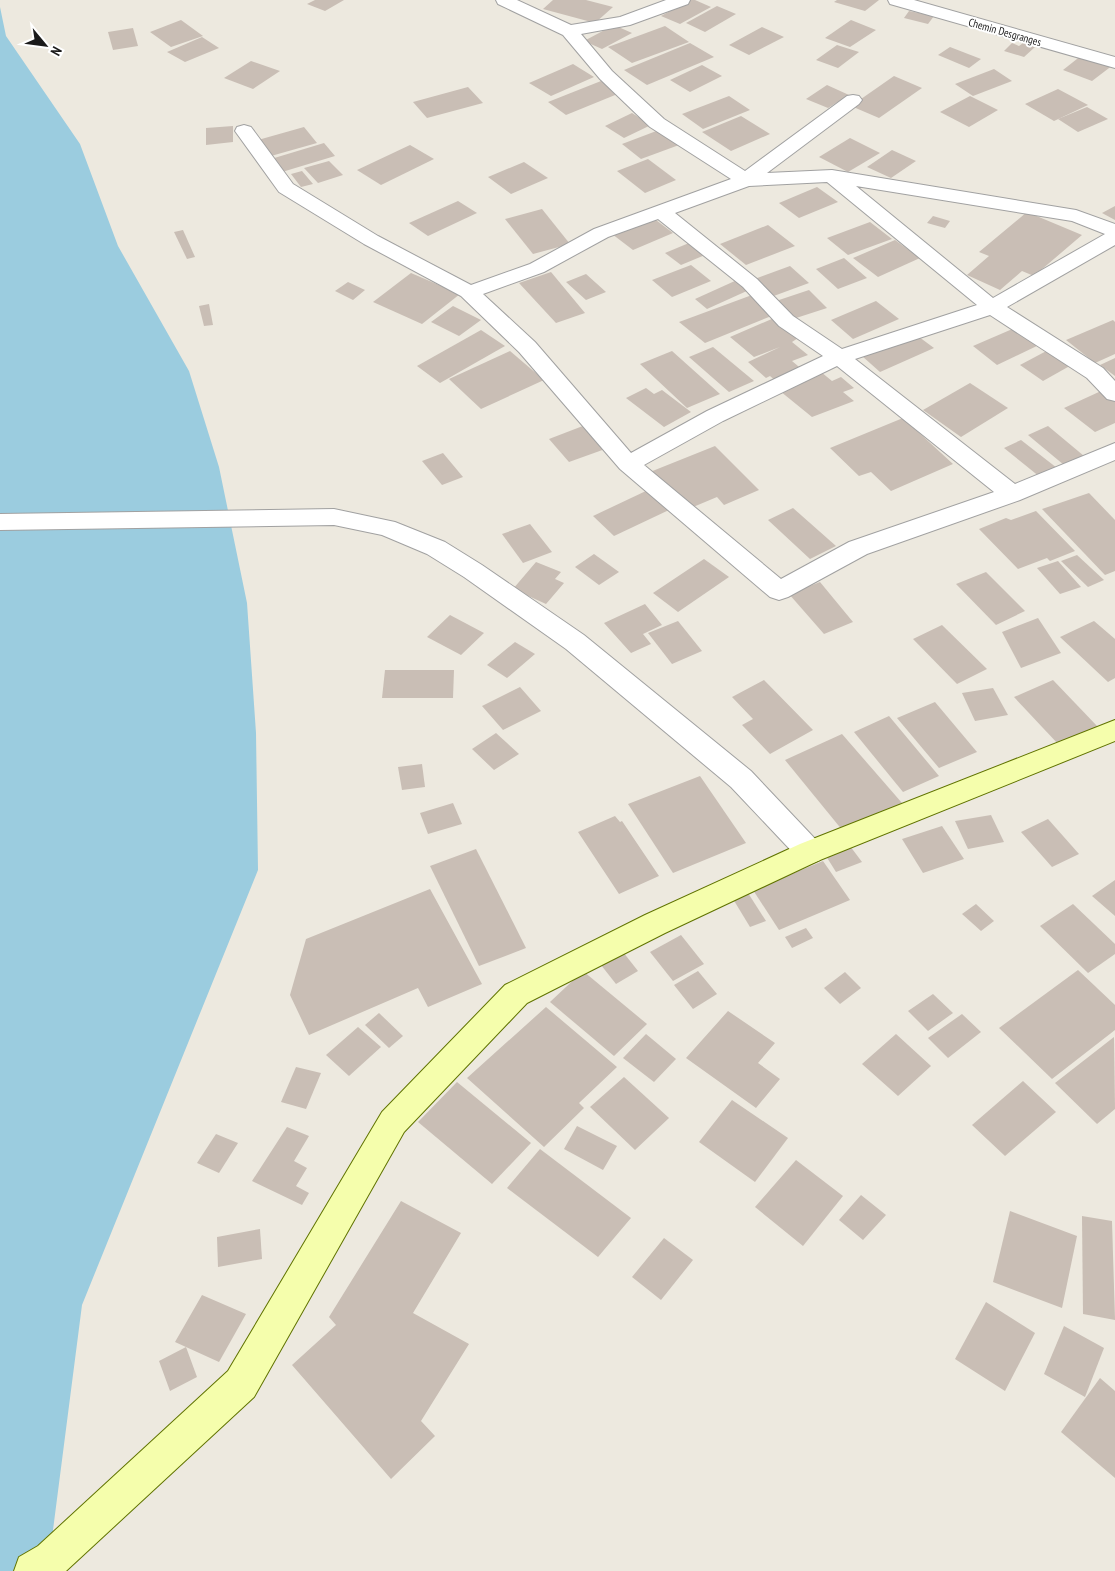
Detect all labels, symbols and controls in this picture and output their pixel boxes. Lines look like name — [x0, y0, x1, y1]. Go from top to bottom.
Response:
street label: Chemin Desgranges — [967, 15, 1043, 49]
north arrow — [20, 20, 70, 70]
text: N — [47, 44, 66, 59]

